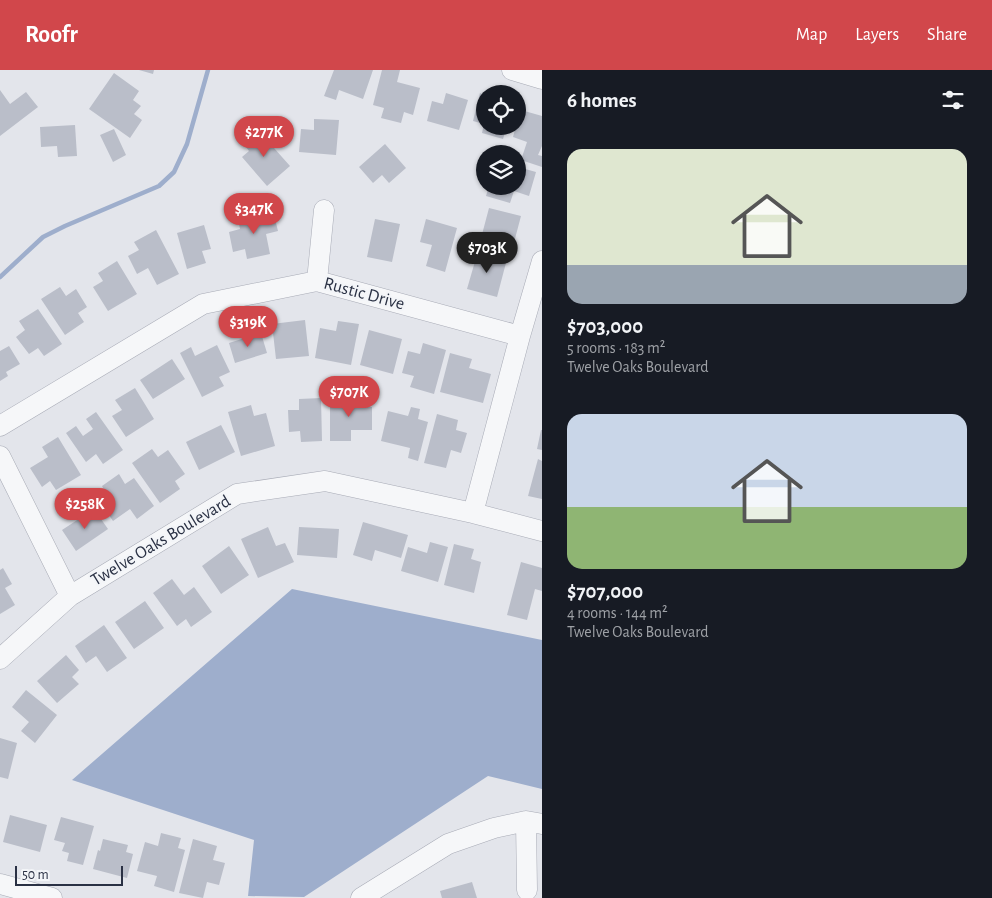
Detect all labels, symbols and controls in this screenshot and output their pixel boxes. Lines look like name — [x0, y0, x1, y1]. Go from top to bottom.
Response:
text: Roofr — [25, 23, 78, 47]
text: Map — [796, 26, 827, 44]
text: Layers — [855, 26, 899, 44]
text: Share — [927, 26, 967, 44]
map controls — [476, 85, 526, 195]
button: locate — [476, 85, 526, 135]
icon: filters — [939, 86, 967, 114]
text: 6 homes — [567, 90, 637, 111]
pin: $277K — [229, 116, 299, 158]
text: $277K — [245, 124, 283, 140]
button: layers — [476, 145, 526, 195]
icon: home — [722, 181, 812, 271]
pin: $347K — [219, 192, 289, 235]
text: $347K — [235, 201, 273, 217]
pin: $703K — [452, 232, 522, 274]
text: $703K — [468, 240, 506, 256]
street label: Rustic Drive — [322, 275, 406, 313]
pin: $319K — [213, 306, 283, 348]
text: $319K — [230, 314, 266, 330]
text: $703,000 — [567, 316, 643, 337]
text: 5 rooms · 183 m² — [567, 340, 665, 356]
text: Twelve Oaks Boulevard — [567, 359, 709, 375]
pin: $707K — [314, 376, 384, 418]
text: $707K — [330, 384, 368, 400]
icon: home — [722, 446, 812, 536]
pin: $258K — [50, 488, 120, 530]
street label: Twelve Oaks Boulevard — [88, 492, 234, 590]
text: $258K — [66, 496, 104, 512]
text: $707,000 — [567, 581, 643, 602]
text: 4 rooms · 144 m² — [567, 605, 668, 621]
text: Twelve Oaks Boulevard — [567, 624, 709, 640]
scale bar — [15, 863, 122, 886]
text: 50 m — [22, 868, 49, 882]

